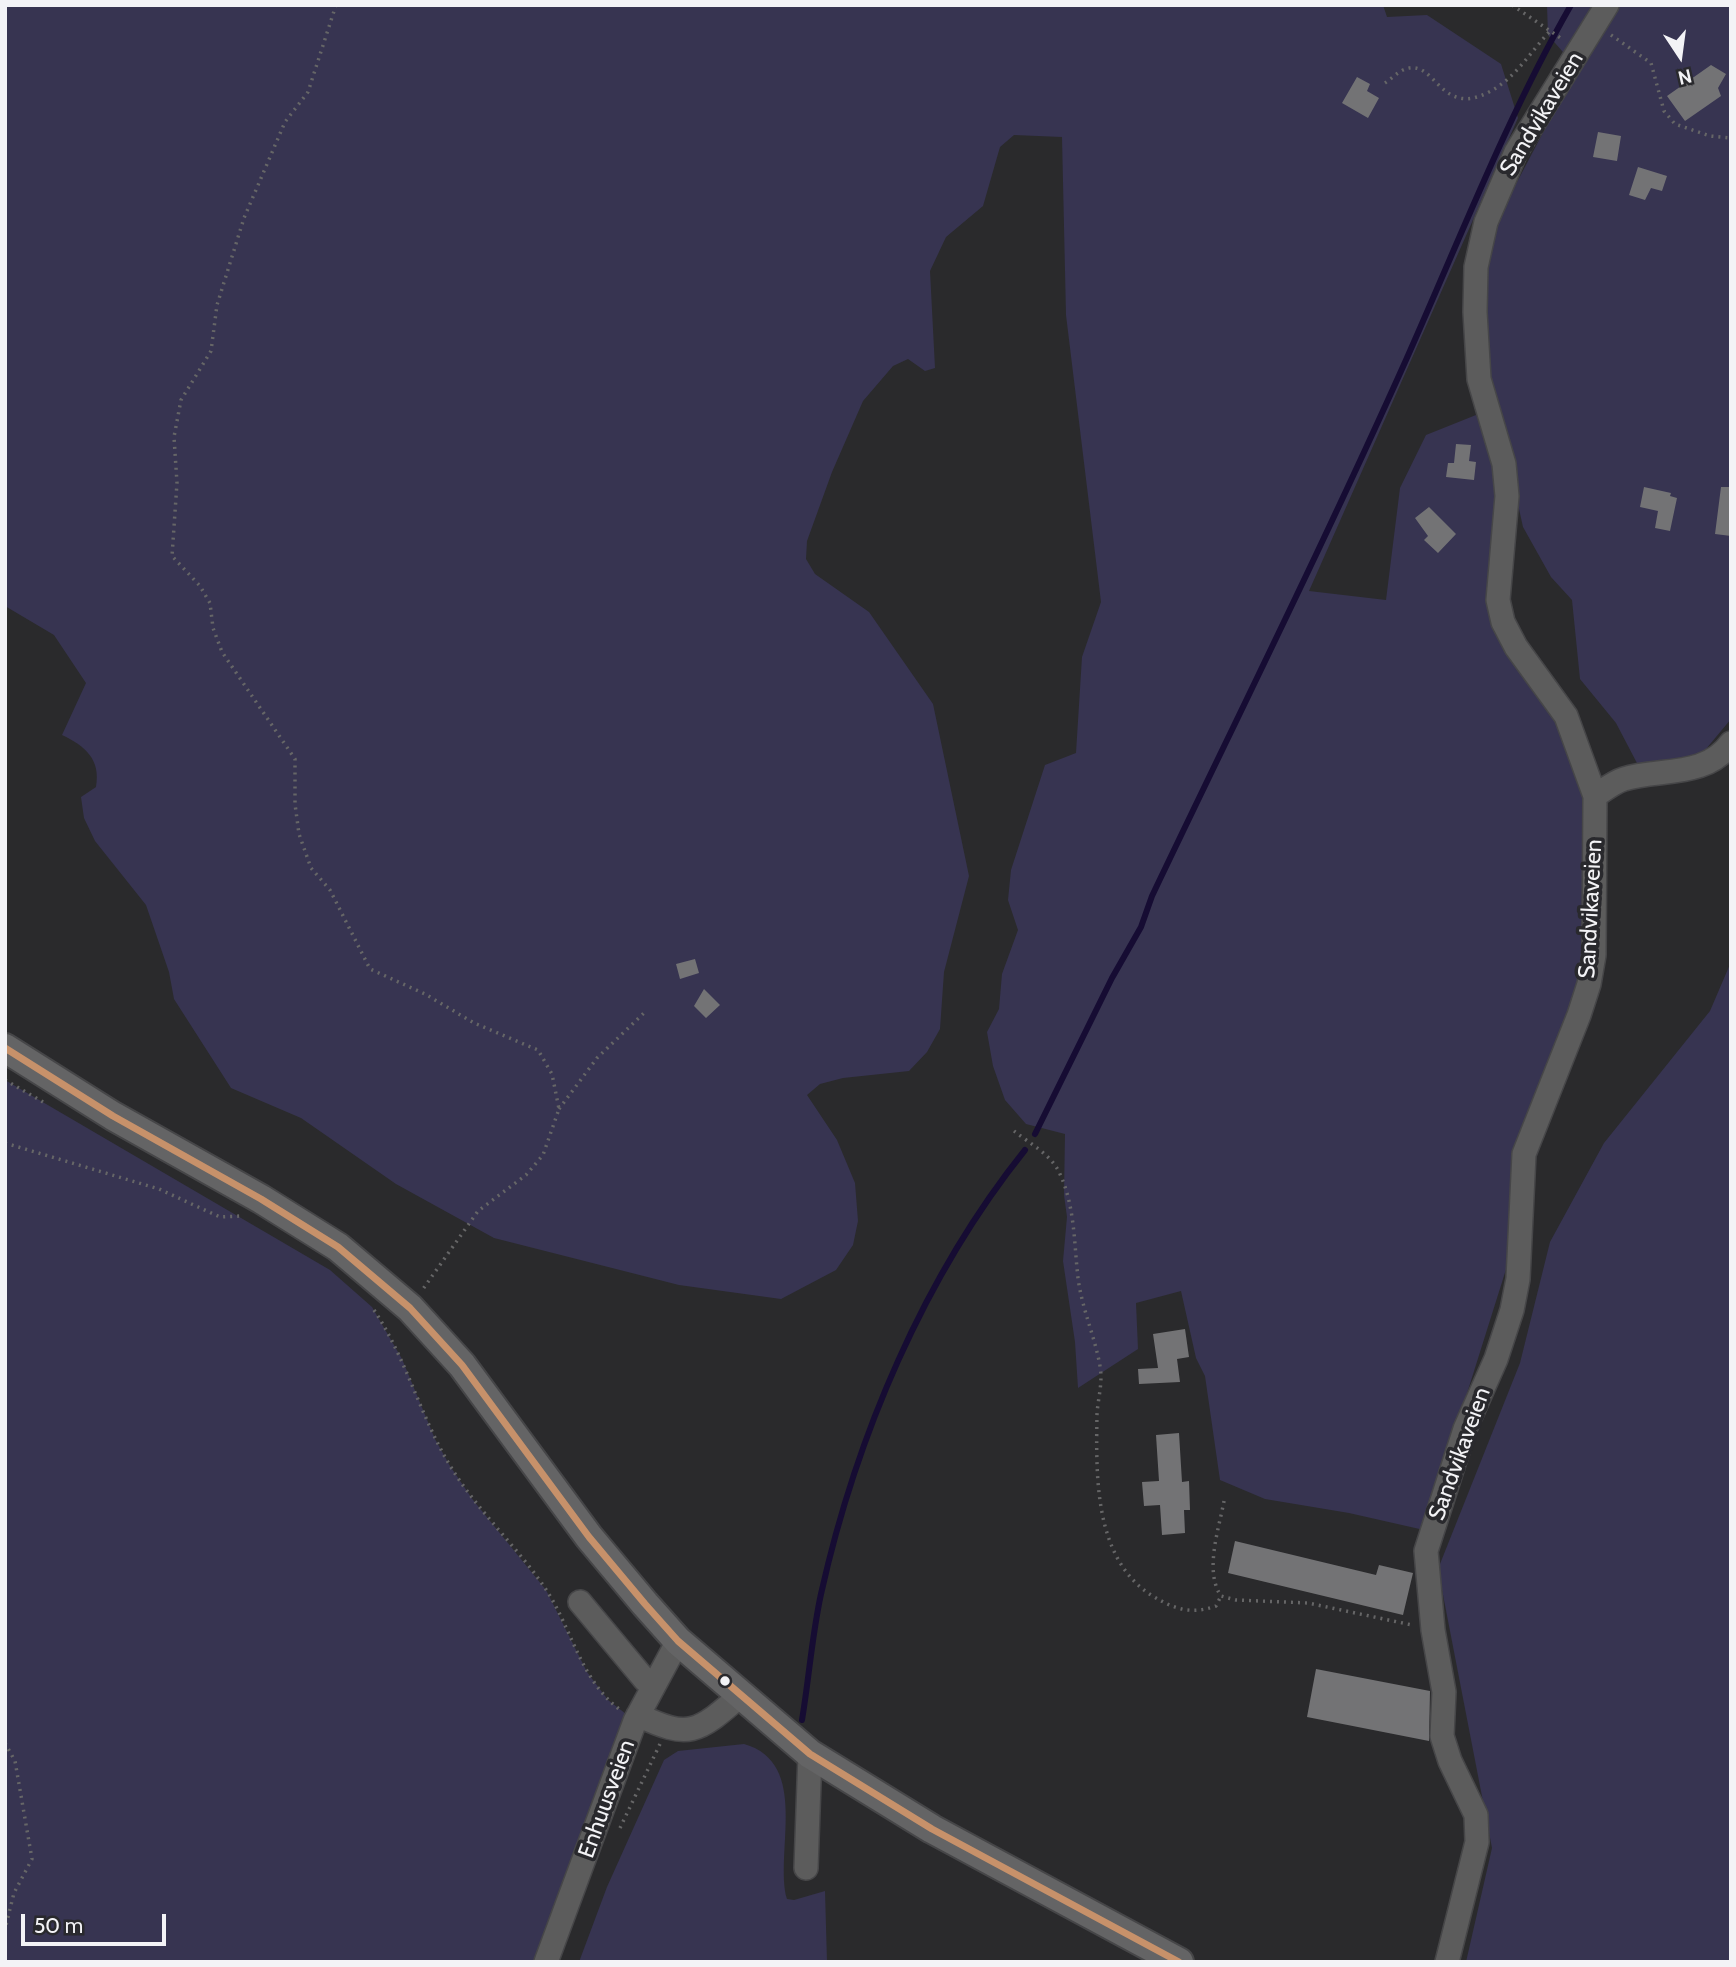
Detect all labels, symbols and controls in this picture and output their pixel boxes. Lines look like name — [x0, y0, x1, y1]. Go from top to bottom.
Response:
north arrow — [1645, 21, 1715, 91]
street label: Sandvikaveien — [1494, 47, 1590, 181]
text: N — [1676, 64, 1694, 90]
street label: Sandvikaveien — [1574, 839, 1608, 979]
street label: Sandvikaveien — [1423, 1384, 1497, 1524]
unlabelled marker — [718, 1674, 732, 1688]
street label: Enhuusveien — [573, 1736, 641, 1862]
scale bar — [24, 1900, 170, 1944]
text: 50 m — [34, 1913, 83, 1938]

